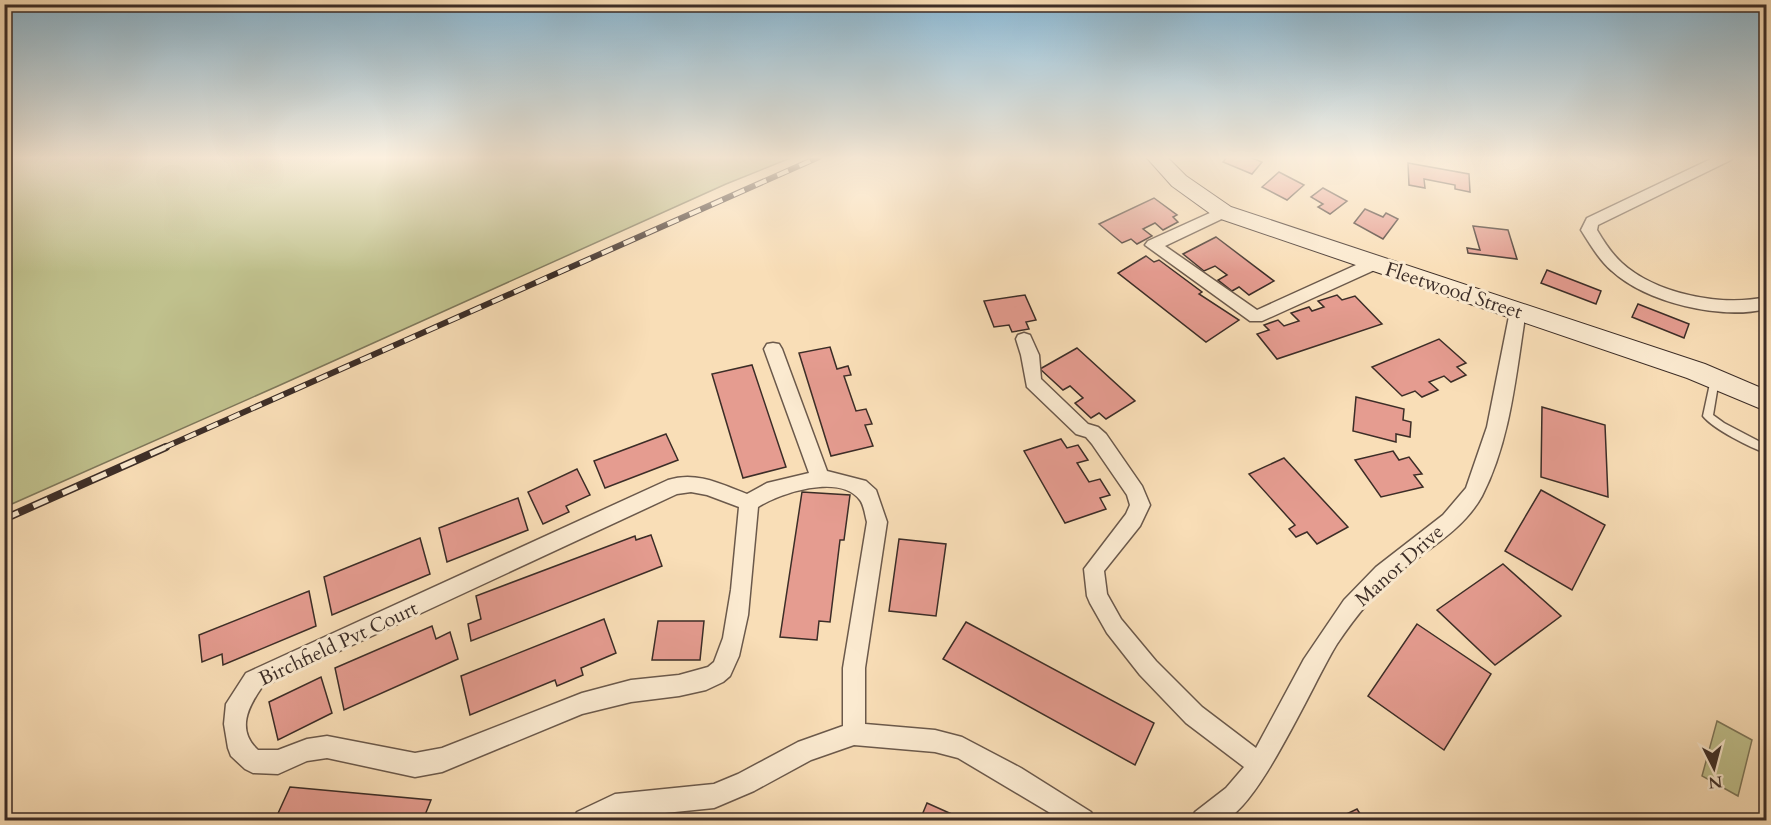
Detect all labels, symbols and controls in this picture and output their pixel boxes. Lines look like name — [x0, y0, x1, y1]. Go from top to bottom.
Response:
street label: Fleetwood Street — [1382, 256, 1527, 326]
street label: Manor Drive — [1349, 518, 1450, 612]
street label: Birchfield Pvt Court — [254, 595, 423, 692]
north arrow — [1684, 738, 1744, 798]
text: N — [1707, 770, 1724, 794]

